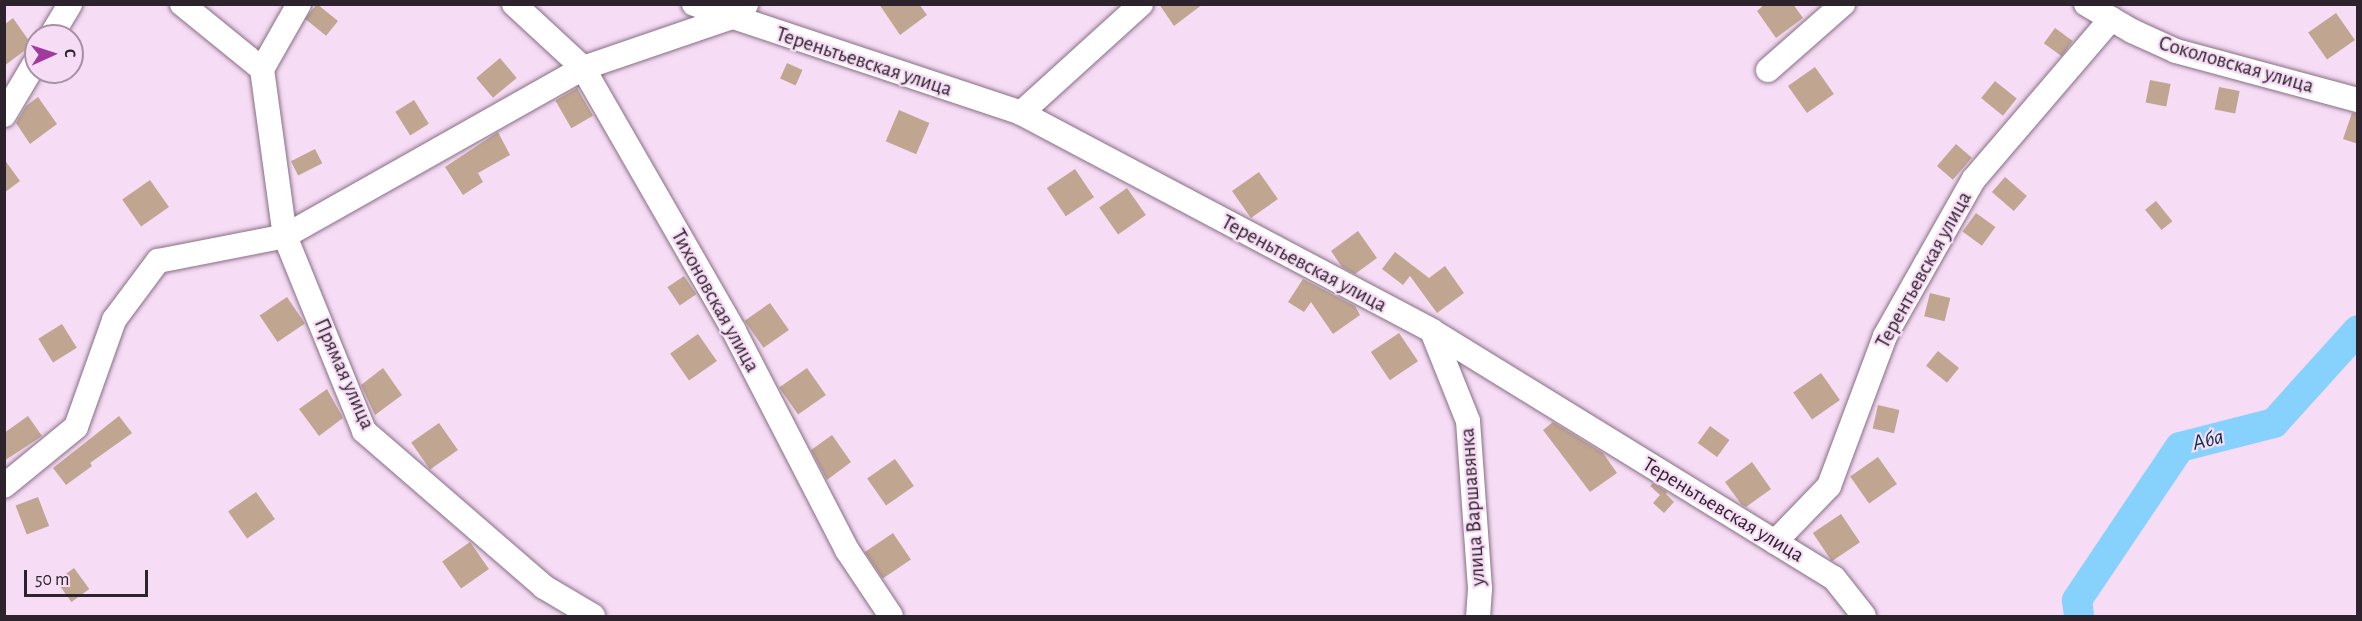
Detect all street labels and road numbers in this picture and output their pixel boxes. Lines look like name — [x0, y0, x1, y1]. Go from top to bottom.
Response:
street label: Тереньтьевская улица — [773, 22, 955, 102]
street label: Соколовская улица — [2156, 31, 2316, 99]
street label: Терентьевская улица — [1870, 187, 1978, 353]
street label: Тереньтьевская улица — [1217, 210, 1391, 318]
street label: Тихоновская улица — [665, 225, 765, 377]
street label: Прямая улица — [308, 314, 380, 434]
street label: улица Варшавянка — [1455, 427, 1491, 587]
street label: Тереньтьевская улица — [1638, 452, 1808, 568]

